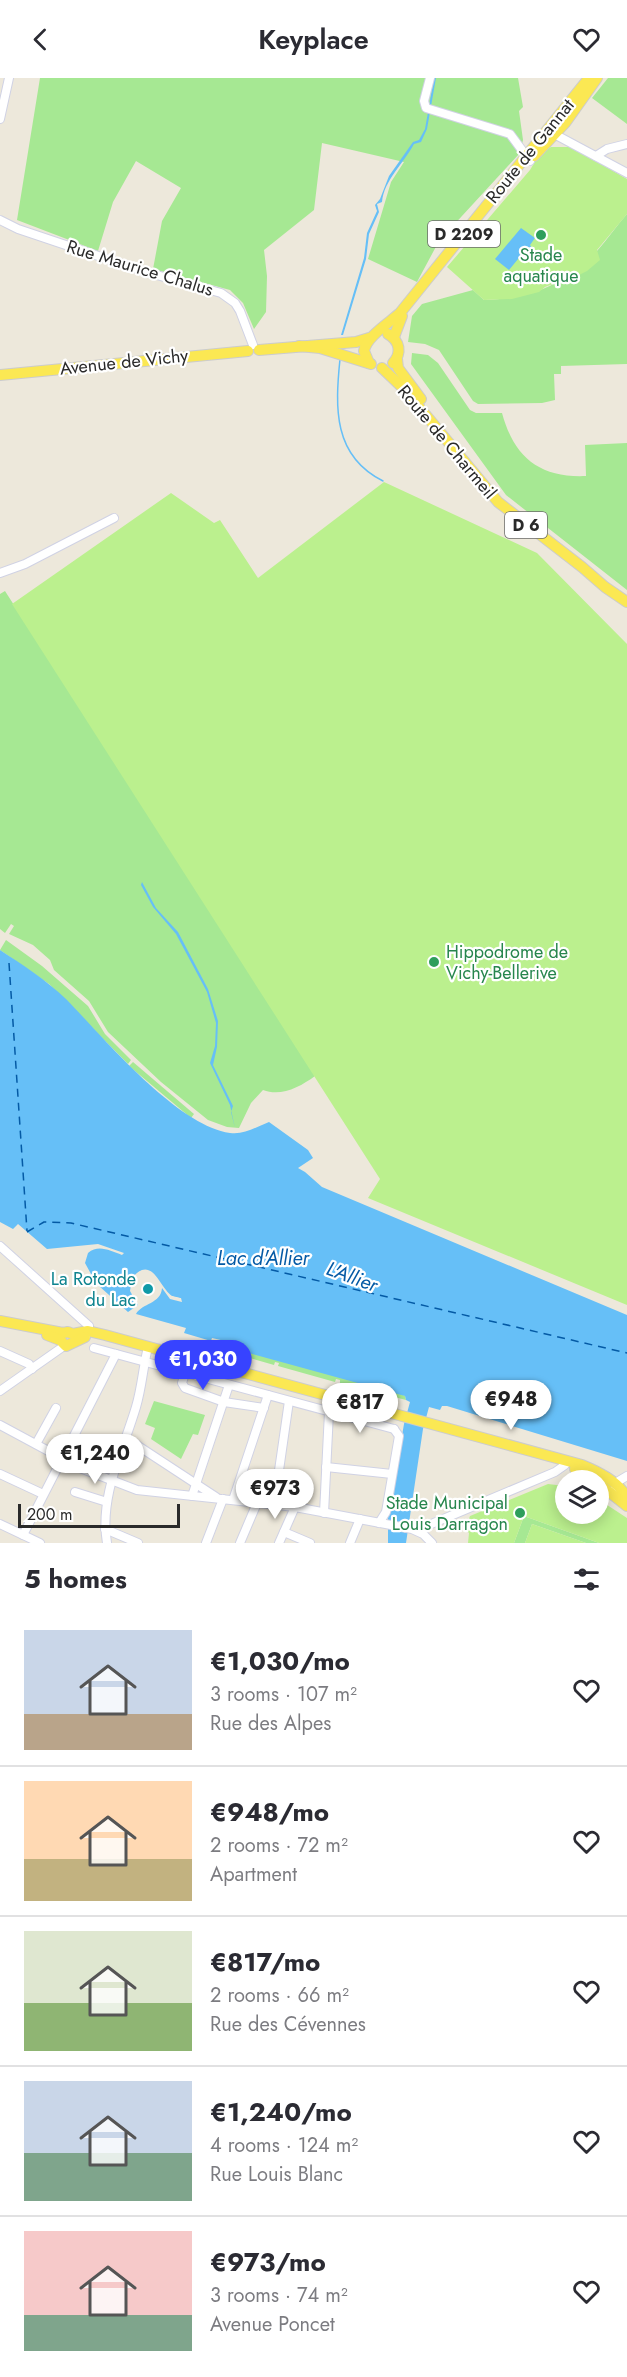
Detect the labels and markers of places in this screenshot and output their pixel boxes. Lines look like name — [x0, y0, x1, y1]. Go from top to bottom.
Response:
marker: Stade aquatique — [534, 228, 548, 242]
place label: Stade aquatique — [503, 242, 579, 289]
place label: Hippodrome de Vichy-Bellerive — [446, 939, 568, 986]
marker: Hippodrome de Vichy-Bellerive — [427, 955, 441, 969]
place label: La Rotonde du Lac — [51, 1266, 136, 1313]
marker: La Rotonde du Lac — [141, 1282, 155, 1296]
pin: €1,030 — [154, 1340, 252, 1391]
pin: €948 — [475, 1380, 547, 1431]
pin: €817 — [324, 1383, 396, 1434]
pin: €1,240 — [46, 1434, 144, 1485]
pin: €973 — [239, 1469, 311, 1520]
place label: Stade Municipal Louis Darragon — [386, 1490, 508, 1537]
marker: Stade Municipal Louis Darragon — [513, 1506, 527, 1520]

